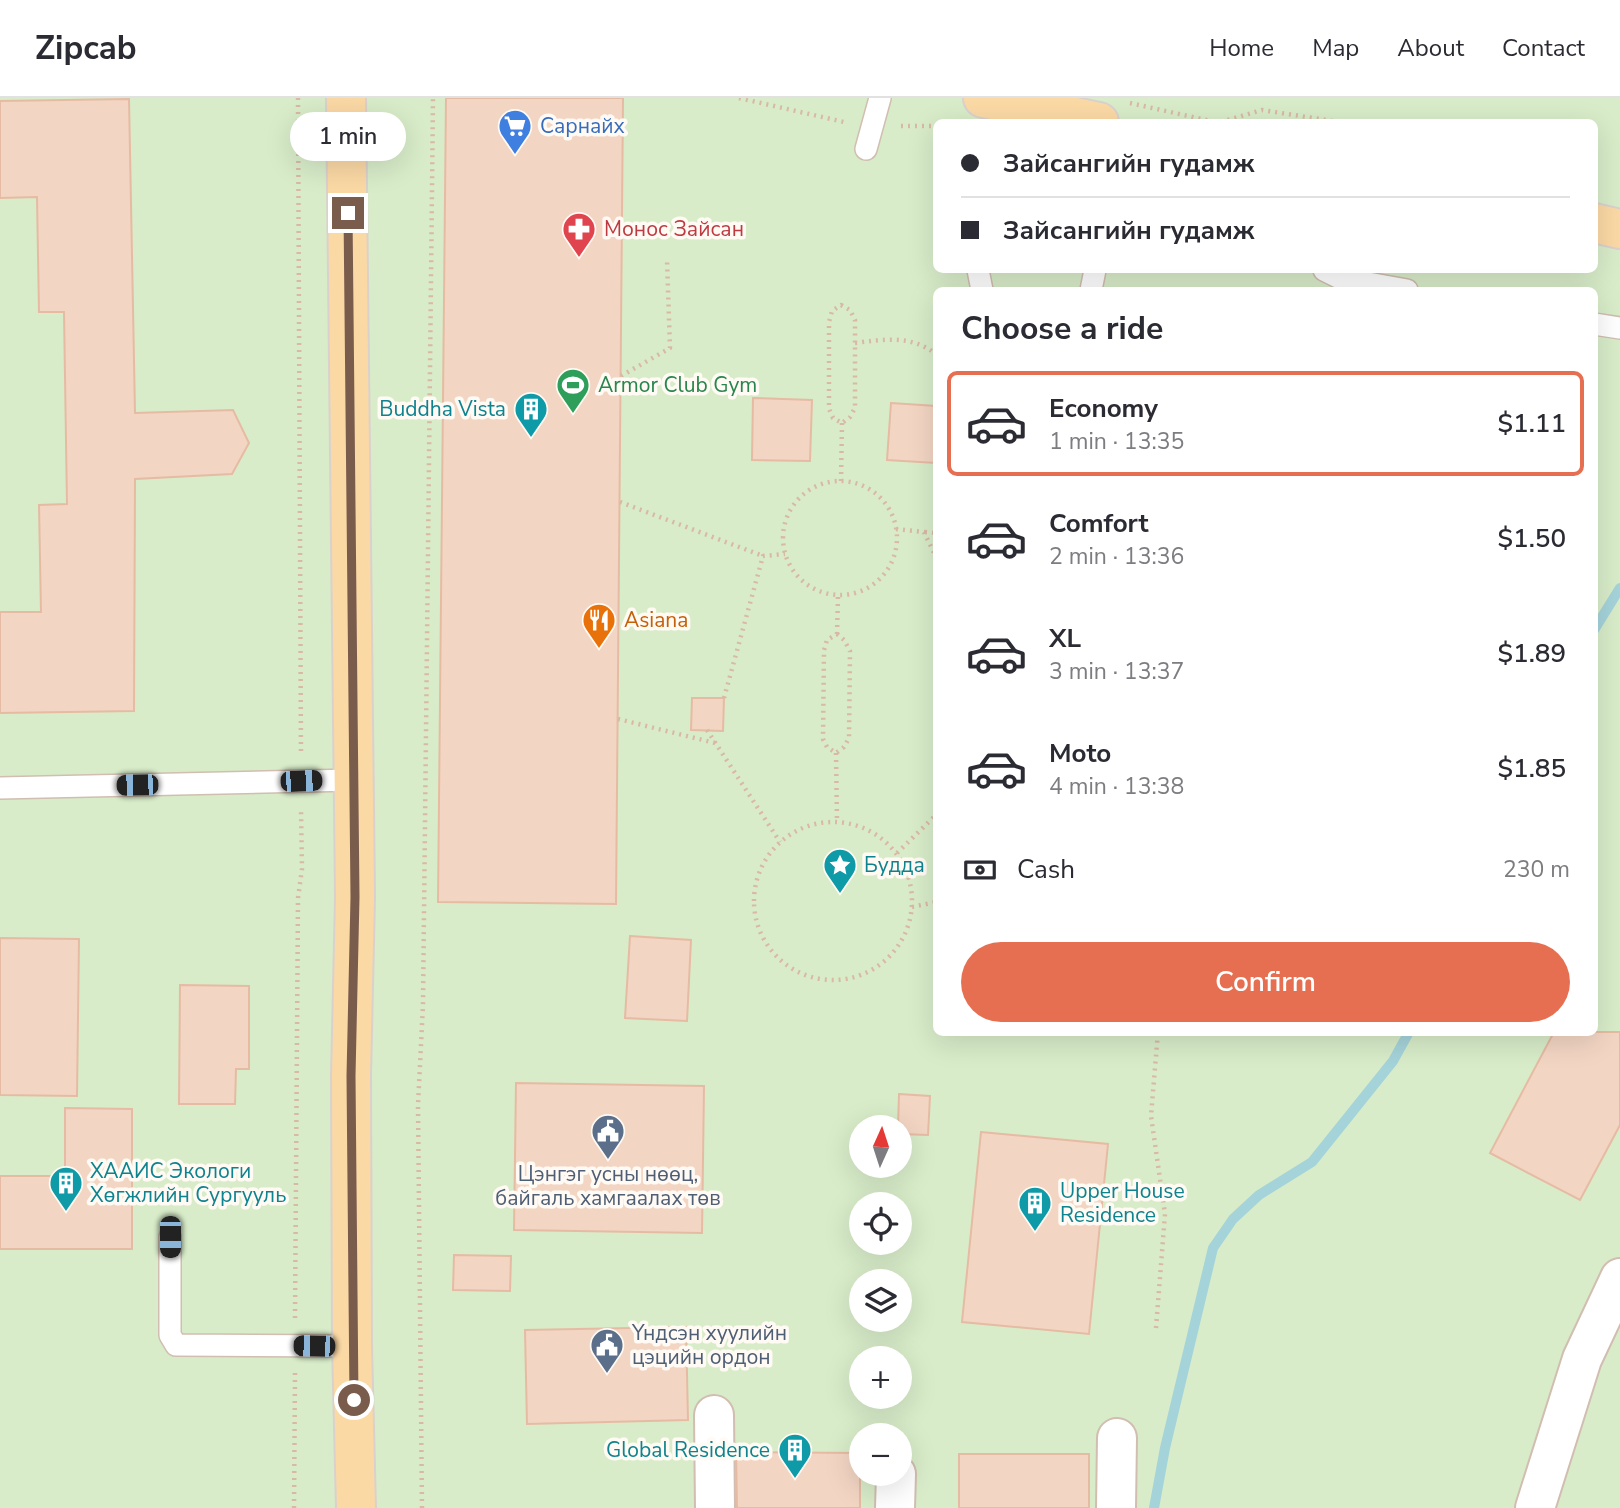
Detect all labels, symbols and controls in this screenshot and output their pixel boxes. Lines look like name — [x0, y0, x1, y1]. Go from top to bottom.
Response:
text: Zipcab — [35, 26, 137, 71]
text: Home — [1209, 32, 1274, 64]
text: Map — [1312, 32, 1359, 64]
text: About — [1397, 32, 1464, 64]
text: Contact — [1502, 32, 1585, 64]
supermarket icon: Сарнайх — [496, 107, 534, 156]
callout: 1 min — [290, 111, 406, 160]
place label: Сарнайх — [540, 112, 625, 140]
text: 1 min — [319, 121, 377, 152]
text: Зайсангийн гудамж — [1003, 146, 1254, 181]
route end — [332, 197, 364, 229]
pharmacy icon: Монос Зайсан — [560, 210, 598, 259]
text: Зайсангийн гудамж — [1003, 213, 1254, 248]
place label: Монос Зайсан — [604, 215, 744, 243]
text: Choose a ride — [961, 307, 1163, 350]
sports icon: Armor Club Gym — [554, 366, 592, 415]
place label: Armor Club Gym — [598, 371, 757, 399]
building icon: Buddha Vista — [512, 390, 550, 439]
text: Economy — [1049, 391, 1158, 426]
icon: car — [965, 392, 1028, 455]
place label: Buddha Vista — [379, 395, 506, 423]
text: $1.11 — [1497, 406, 1566, 441]
text: 1 min · 13:35 — [1049, 426, 1184, 457]
text: Comfort — [1049, 506, 1149, 541]
icon: car — [965, 507, 1028, 570]
text: $1.50 — [1497, 521, 1566, 556]
text: 2 min · 13:36 — [1049, 541, 1184, 572]
restaurant icon: Asiana — [580, 601, 618, 650]
place label: Asiana — [624, 606, 688, 634]
text: XL — [1049, 621, 1081, 656]
icon: car — [965, 622, 1028, 685]
text: $1.89 — [1497, 636, 1566, 671]
text: 3 min · 13:37 — [1049, 656, 1184, 687]
text: Moto — [1049, 736, 1111, 771]
icon: car — [965, 737, 1028, 800]
text: $1.85 — [1497, 751, 1566, 786]
car — [280, 770, 323, 792]
text: 4 min · 13:38 — [1049, 771, 1184, 802]
car — [116, 774, 159, 796]
place icon: Будда — [821, 846, 859, 895]
place label: Будда — [864, 851, 925, 879]
icon: cash — [961, 851, 999, 889]
text: Cash — [1017, 852, 1075, 887]
text: 230 m — [1503, 854, 1570, 885]
button: Confirm — [961, 942, 1570, 1022]
public building icon: Цэнгэг усны нөөц, байгаль хамгаалах төв — [589, 1112, 627, 1161]
north arrow — [849, 1115, 912, 1178]
map controls — [849, 1115, 912, 1486]
place label: ХААИС Экологи Хөгжлийн Сургууль — [90, 1157, 286, 1209]
place label: Цэнгэг усны нөөц, байгаль хамгаалах төв — [495, 1160, 721, 1212]
building icon: ХААИС Экологи Хөгжлийн Сургууль — [47, 1164, 85, 1213]
place label: Upper House Residence — [1060, 1177, 1185, 1229]
building icon: Upper House Residence — [1016, 1184, 1054, 1233]
button: locate — [849, 1192, 912, 1255]
car — [160, 1216, 181, 1258]
button: layers — [849, 1269, 912, 1332]
place label: Үндсэн хуулийн цэцийн ордон — [631, 1319, 787, 1371]
public building icon: Үндсэн хуулийн цэцийн ордон — [588, 1326, 626, 1375]
car — [293, 1335, 336, 1357]
button: + — [849, 1346, 912, 1409]
route start — [338, 1384, 370, 1416]
button: − — [849, 1423, 912, 1486]
building icon: Global Residence — [776, 1431, 814, 1480]
place label: Global Residence — [606, 1436, 770, 1464]

